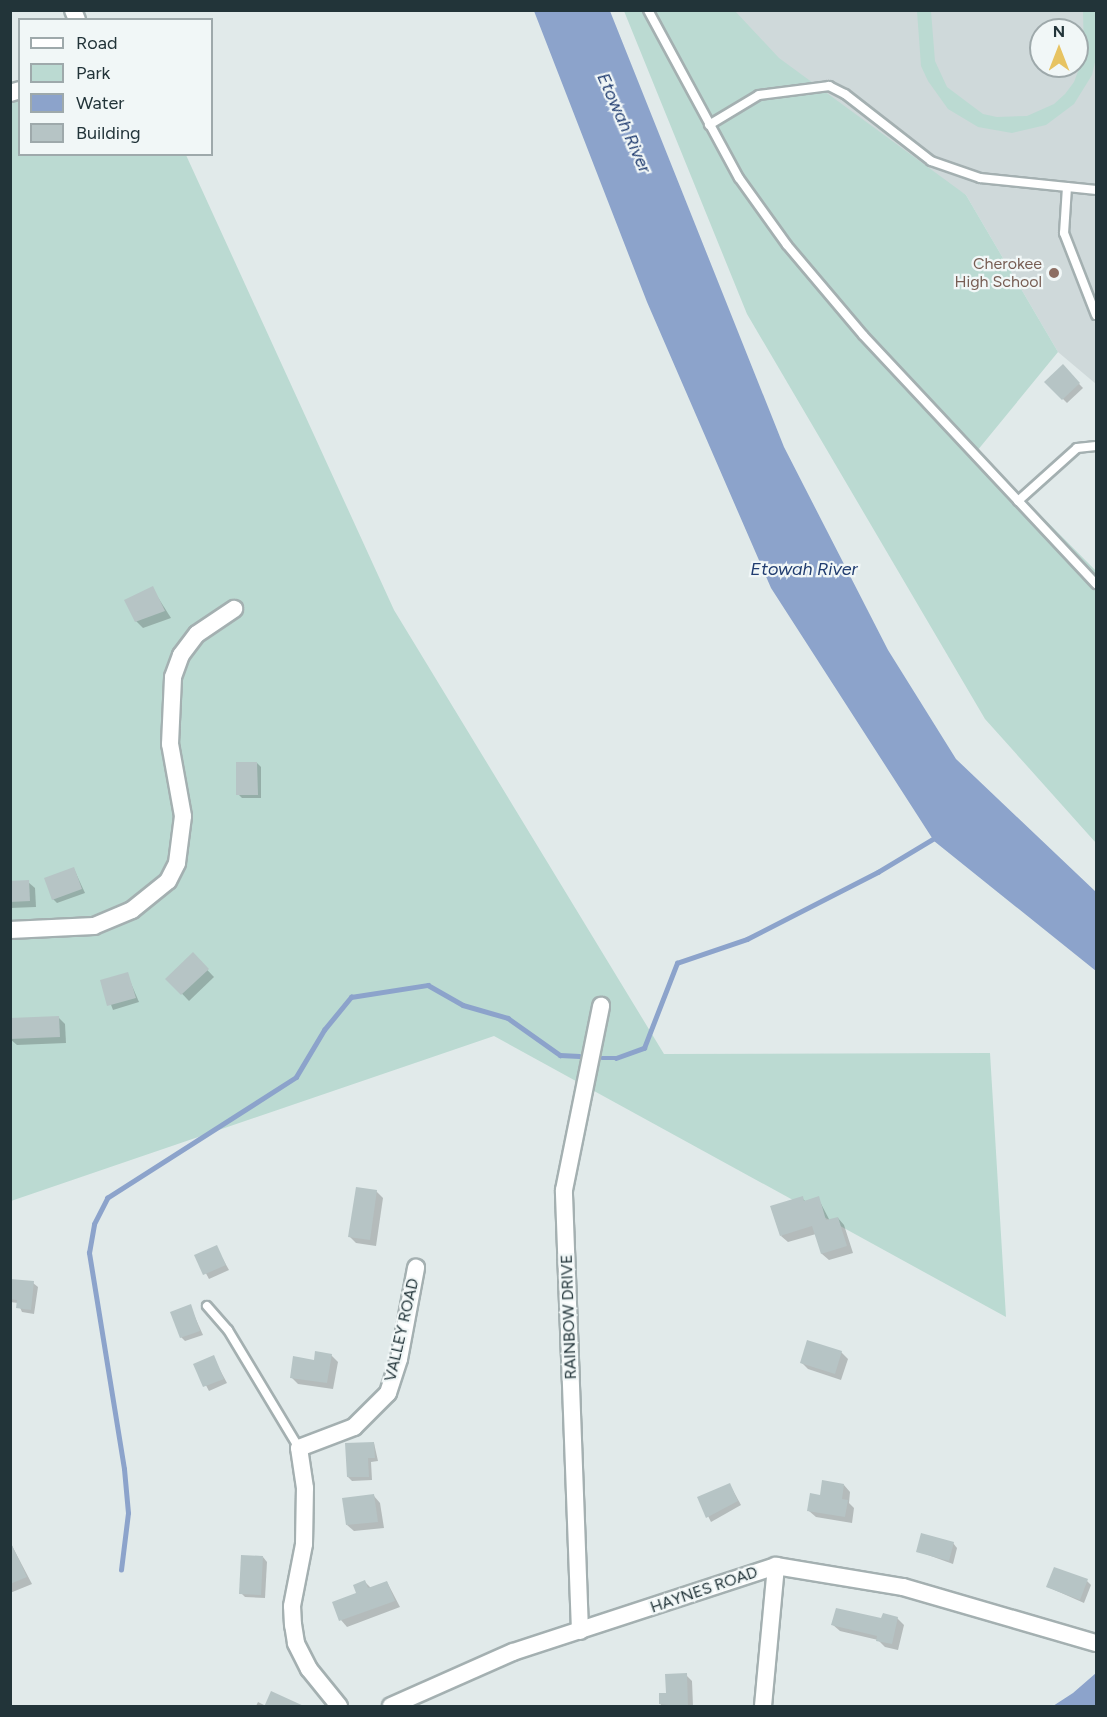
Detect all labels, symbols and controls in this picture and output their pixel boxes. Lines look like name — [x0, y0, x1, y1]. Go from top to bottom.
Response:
legend — [18, 18, 213, 156]
north arrow — [1029, 18, 1089, 78]
text: N — [1053, 22, 1065, 41]
text: Road — [76, 32, 117, 54]
text: Park — [76, 62, 110, 84]
water label: Etowah River — [592, 70, 656, 176]
text: Water — [76, 92, 124, 114]
text: Building — [76, 122, 141, 144]
place label: Cherokee High School — [955, 254, 1042, 292]
marker: Cherokee High School — [1047, 266, 1061, 280]
water label: Etowah River — [750, 558, 858, 580]
street label: RAINBOW DRIVE — [557, 1254, 581, 1380]
street label: VALLEY ROAD — [381, 1277, 423, 1383]
street label: HAYNES ROAD — [648, 1563, 760, 1617]

